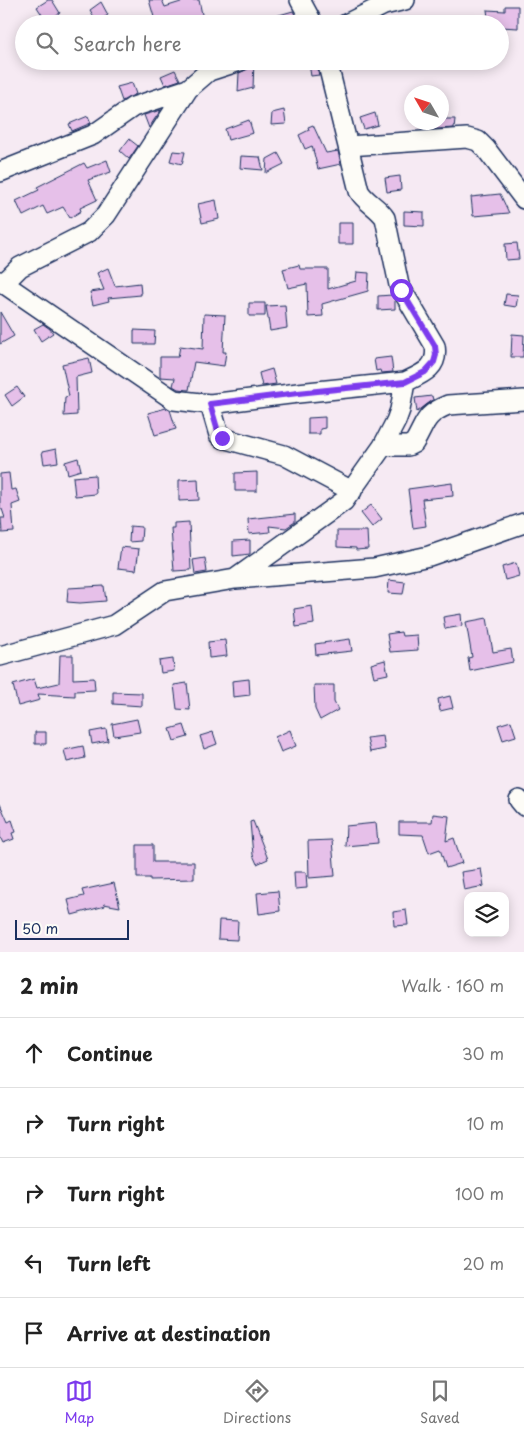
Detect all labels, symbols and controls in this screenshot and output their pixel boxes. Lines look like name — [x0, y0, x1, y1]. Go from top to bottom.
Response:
search box — [15, 15, 509, 70]
icon: search — [33, 29, 61, 57]
text: Search here — [73, 29, 182, 57]
north arrow — [404, 85, 449, 130]
route start — [390, 279, 413, 302]
route end — [211, 427, 234, 450]
map controls — [464, 892, 509, 937]
button: layers — [464, 892, 509, 937]
scale bar — [15, 917, 129, 940]
text: 50 m — [22, 918, 58, 939]
text: 2 min — [20, 969, 79, 1001]
text: Walk · 160 m — [401, 973, 504, 997]
icon: ahead — [20, 1039, 48, 1067]
text: Continue — [67, 1039, 153, 1067]
text: 30 m — [462, 1041, 504, 1065]
icon: right — [20, 1109, 48, 1137]
text: Turn right — [67, 1109, 165, 1137]
text: 10 m — [467, 1111, 504, 1135]
icon: right — [20, 1179, 48, 1207]
text: Turn right — [67, 1179, 165, 1207]
text: 100 m — [455, 1181, 504, 1205]
icon: left — [20, 1249, 48, 1277]
text: Turn left — [67, 1249, 151, 1277]
text: 20 m — [463, 1251, 504, 1275]
icon: arrive — [20, 1319, 48, 1347]
text: Arrive at destination — [67, 1319, 271, 1347]
tab: Map — [64, 1377, 94, 1428]
tab: Directions — [223, 1377, 291, 1428]
tab: Saved — [420, 1377, 460, 1428]

